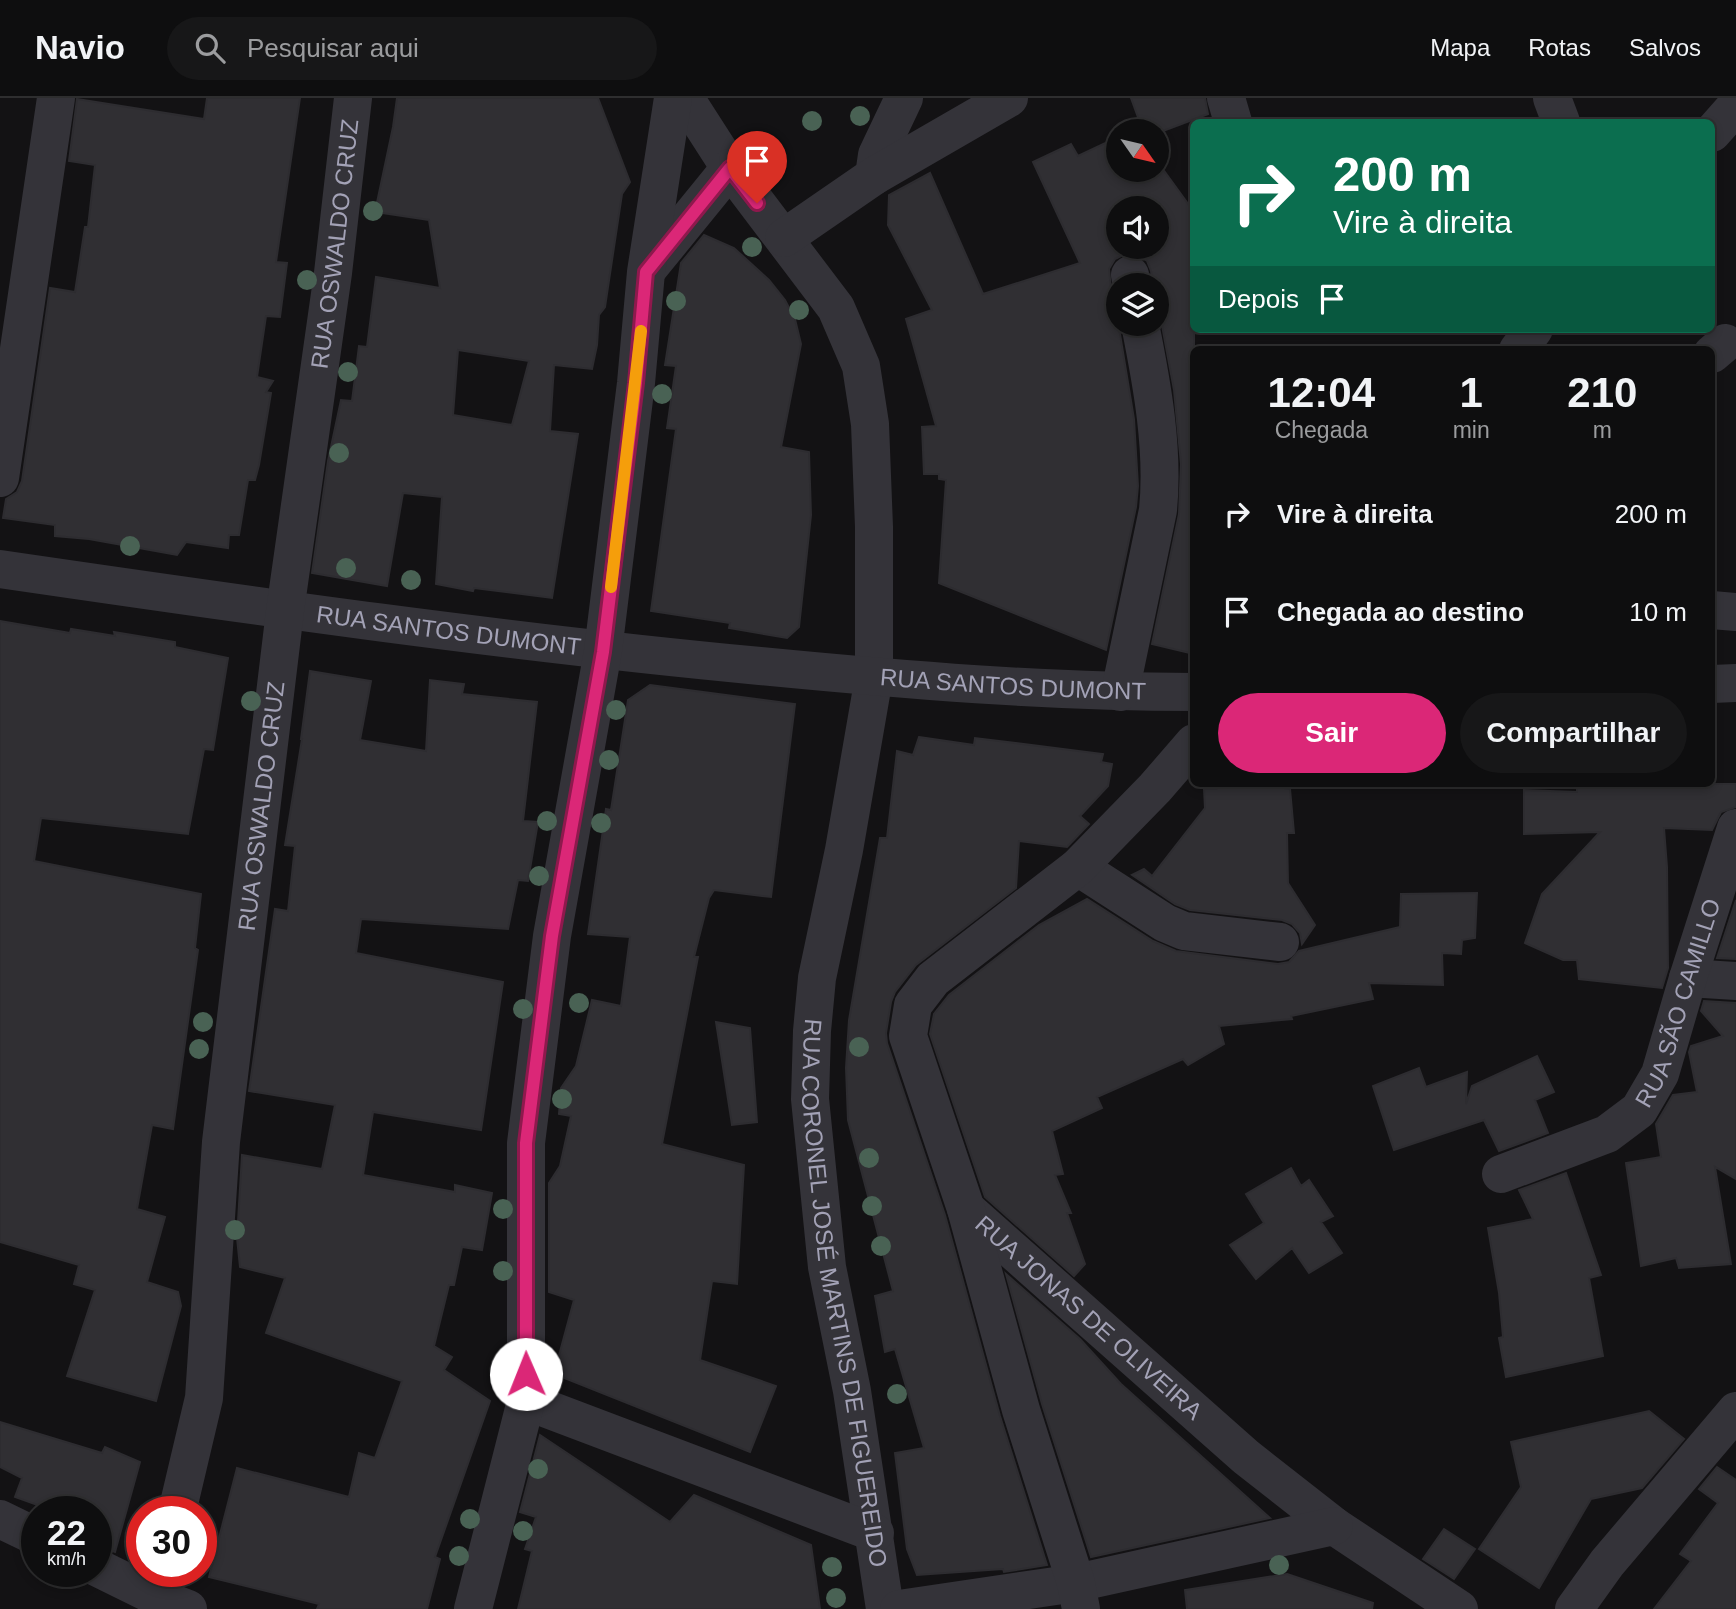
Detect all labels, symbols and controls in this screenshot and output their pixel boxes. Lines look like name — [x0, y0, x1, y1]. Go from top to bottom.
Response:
search box — [167, 17, 657, 80]
text: Navio — [35, 29, 125, 66]
icon: search — [191, 29, 229, 67]
text: Pesquisar aqui — [247, 33, 419, 63]
text: Mapa — [1430, 34, 1490, 61]
text: Rotas — [1528, 34, 1591, 61]
text: Salvos — [1629, 34, 1701, 61]
street label: RUA OSWALDO CRUZ — [306, 118, 363, 370]
north arrow — [1106, 119, 1169, 182]
map controls — [1106, 119, 1169, 336]
pin — [727, 131, 787, 203]
icon: arrive — [738, 142, 776, 180]
icon: right — [1218, 147, 1309, 238]
text: 200 m — [1333, 147, 1472, 201]
button: sound — [1106, 196, 1169, 259]
text: Vire à direita — [1333, 204, 1512, 240]
button: layers — [1106, 273, 1169, 336]
icon: arrive — [1313, 280, 1351, 318]
text: Depois — [1218, 284, 1299, 314]
text: 12:04 — [1268, 369, 1375, 416]
text: 1 — [1459, 369, 1483, 416]
text: 210 — [1567, 369, 1637, 416]
text: Chegada — [1275, 417, 1368, 443]
text: min — [1453, 417, 1490, 443]
text: m — [1593, 417, 1612, 443]
icon: right — [1218, 495, 1256, 533]
text: Vire à direita — [1277, 499, 1433, 529]
text: 200 m — [1615, 499, 1687, 529]
icon: arrive — [1218, 593, 1256, 631]
text: Chegada ao destino — [1277, 597, 1524, 627]
text: 10 m — [1629, 597, 1687, 627]
street label: RUA SANTOS DUMONT — [315, 600, 583, 660]
street label: RUA SANTOS DUMONT — [879, 663, 1147, 705]
street label: RUA OSWALDO CRUZ — [233, 680, 289, 932]
button: Sair — [1218, 693, 1446, 773]
button: Compartilhar — [1460, 693, 1687, 773]
street label: RUA SÃO CAMILLO — [1630, 895, 1726, 1112]
street label: RUA CORONEL JOSÉ MARTINS DE FIGUEREIDO — [796, 1018, 892, 1569]
street label: RUA JONAS DE OLIVEIRA — [970, 1210, 1208, 1425]
position arrow — [489, 1337, 563, 1411]
speed limit sign: 30 — [126, 1496, 217, 1587]
text: 22 — [47, 1513, 86, 1552]
text: km/h — [47, 1549, 86, 1569]

